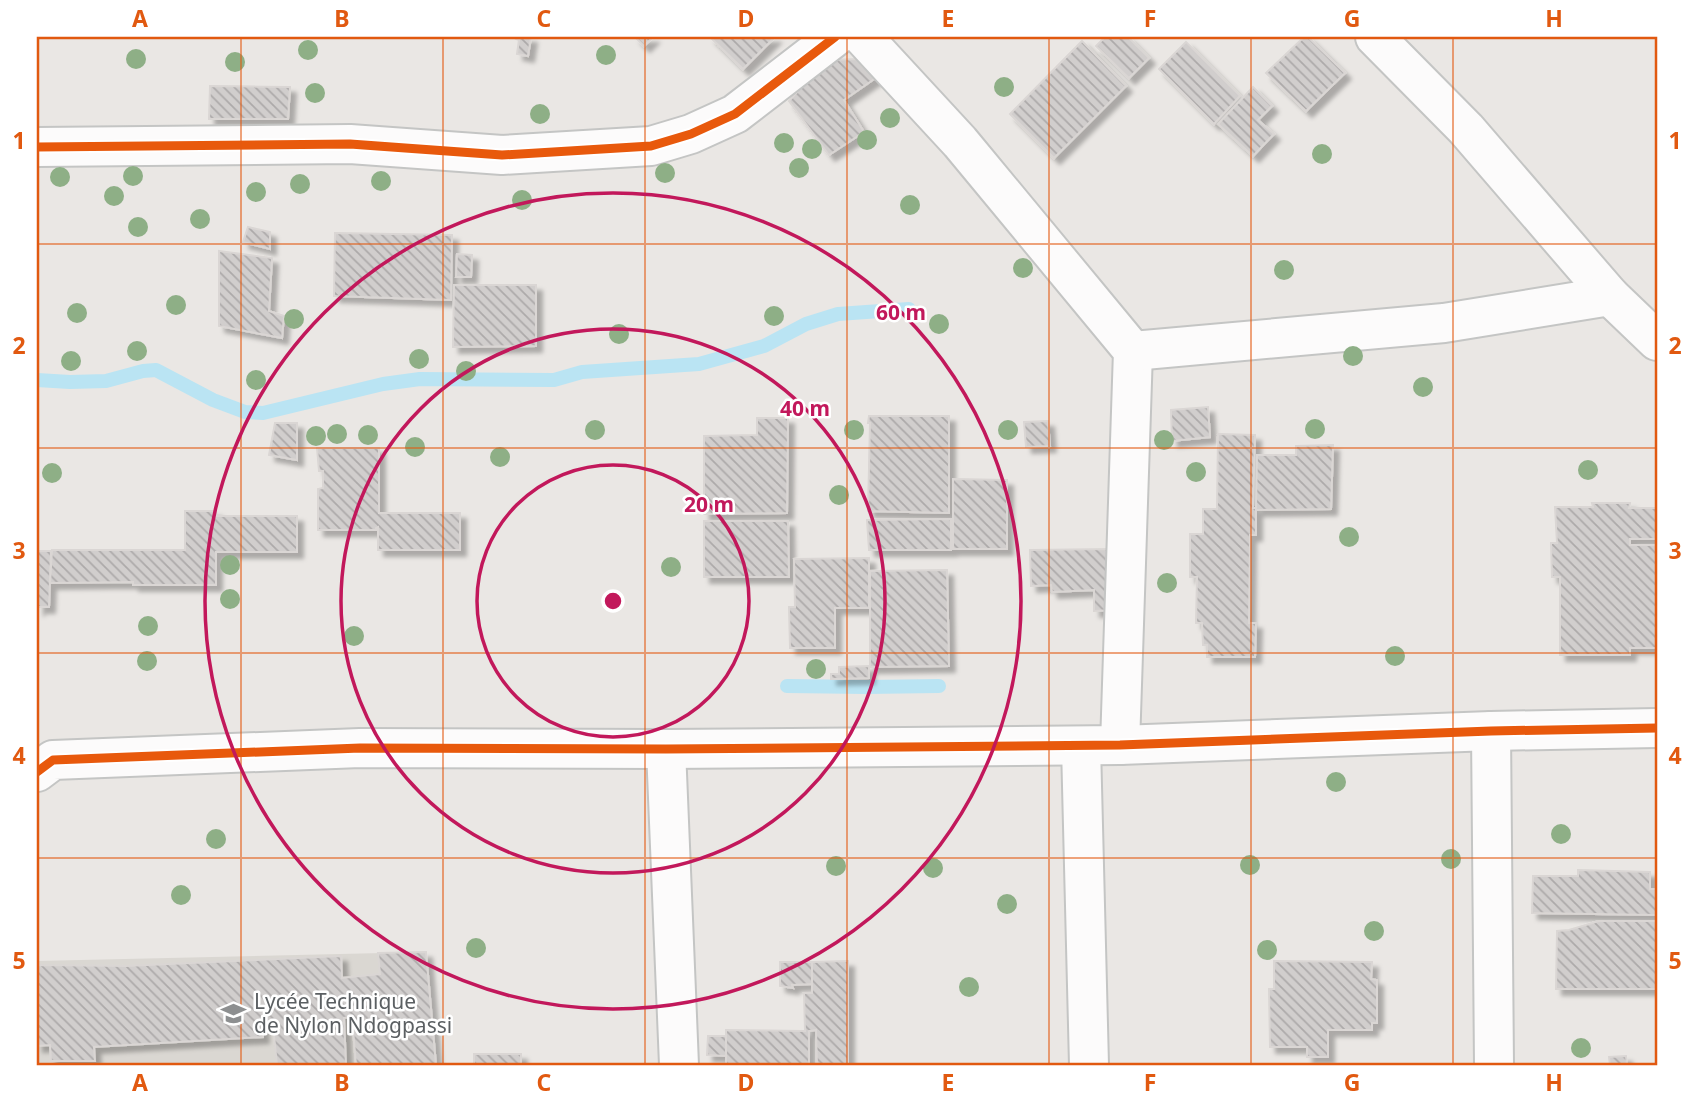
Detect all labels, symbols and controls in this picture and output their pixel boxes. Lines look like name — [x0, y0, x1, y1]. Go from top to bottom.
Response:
text: A — [132, 2, 148, 34]
text: B — [334, 2, 350, 34]
text: C — [537, 2, 552, 34]
text: D — [738, 2, 754, 34]
text: E — [942, 2, 954, 34]
text: F — [1144, 2, 1156, 34]
text: G — [1344, 2, 1360, 34]
text: H — [1545, 2, 1563, 34]
text: 1 — [12, 124, 26, 156]
text: 1 — [1668, 124, 1682, 156]
text: 60 m — [876, 298, 926, 326]
text: 2 — [12, 329, 26, 361]
text: 2 — [1668, 329, 1682, 361]
text: 40 m — [780, 394, 830, 422]
text: 20 m — [684, 490, 734, 518]
text: 3 — [12, 534, 26, 566]
text: 3 — [1668, 534, 1682, 566]
centre of rings — [601, 589, 625, 613]
text: 4 — [12, 739, 26, 771]
text: 4 — [1668, 739, 1682, 771]
text: 5 — [12, 944, 26, 976]
text: 5 — [1668, 944, 1682, 976]
place label: Lycée Technique de Nylon Ndogpassi — [254, 987, 452, 1039]
school or university icon: Lycée Technique de Nylon Ndogpassi — [220, 999, 248, 1027]
text: A — [132, 1066, 148, 1098]
text: B — [334, 1066, 350, 1098]
text: C — [537, 1066, 552, 1098]
text: D — [738, 1066, 754, 1098]
text: E — [942, 1066, 954, 1098]
text: F — [1144, 1066, 1156, 1098]
text: G — [1344, 1066, 1360, 1098]
text: H — [1545, 1066, 1563, 1098]

